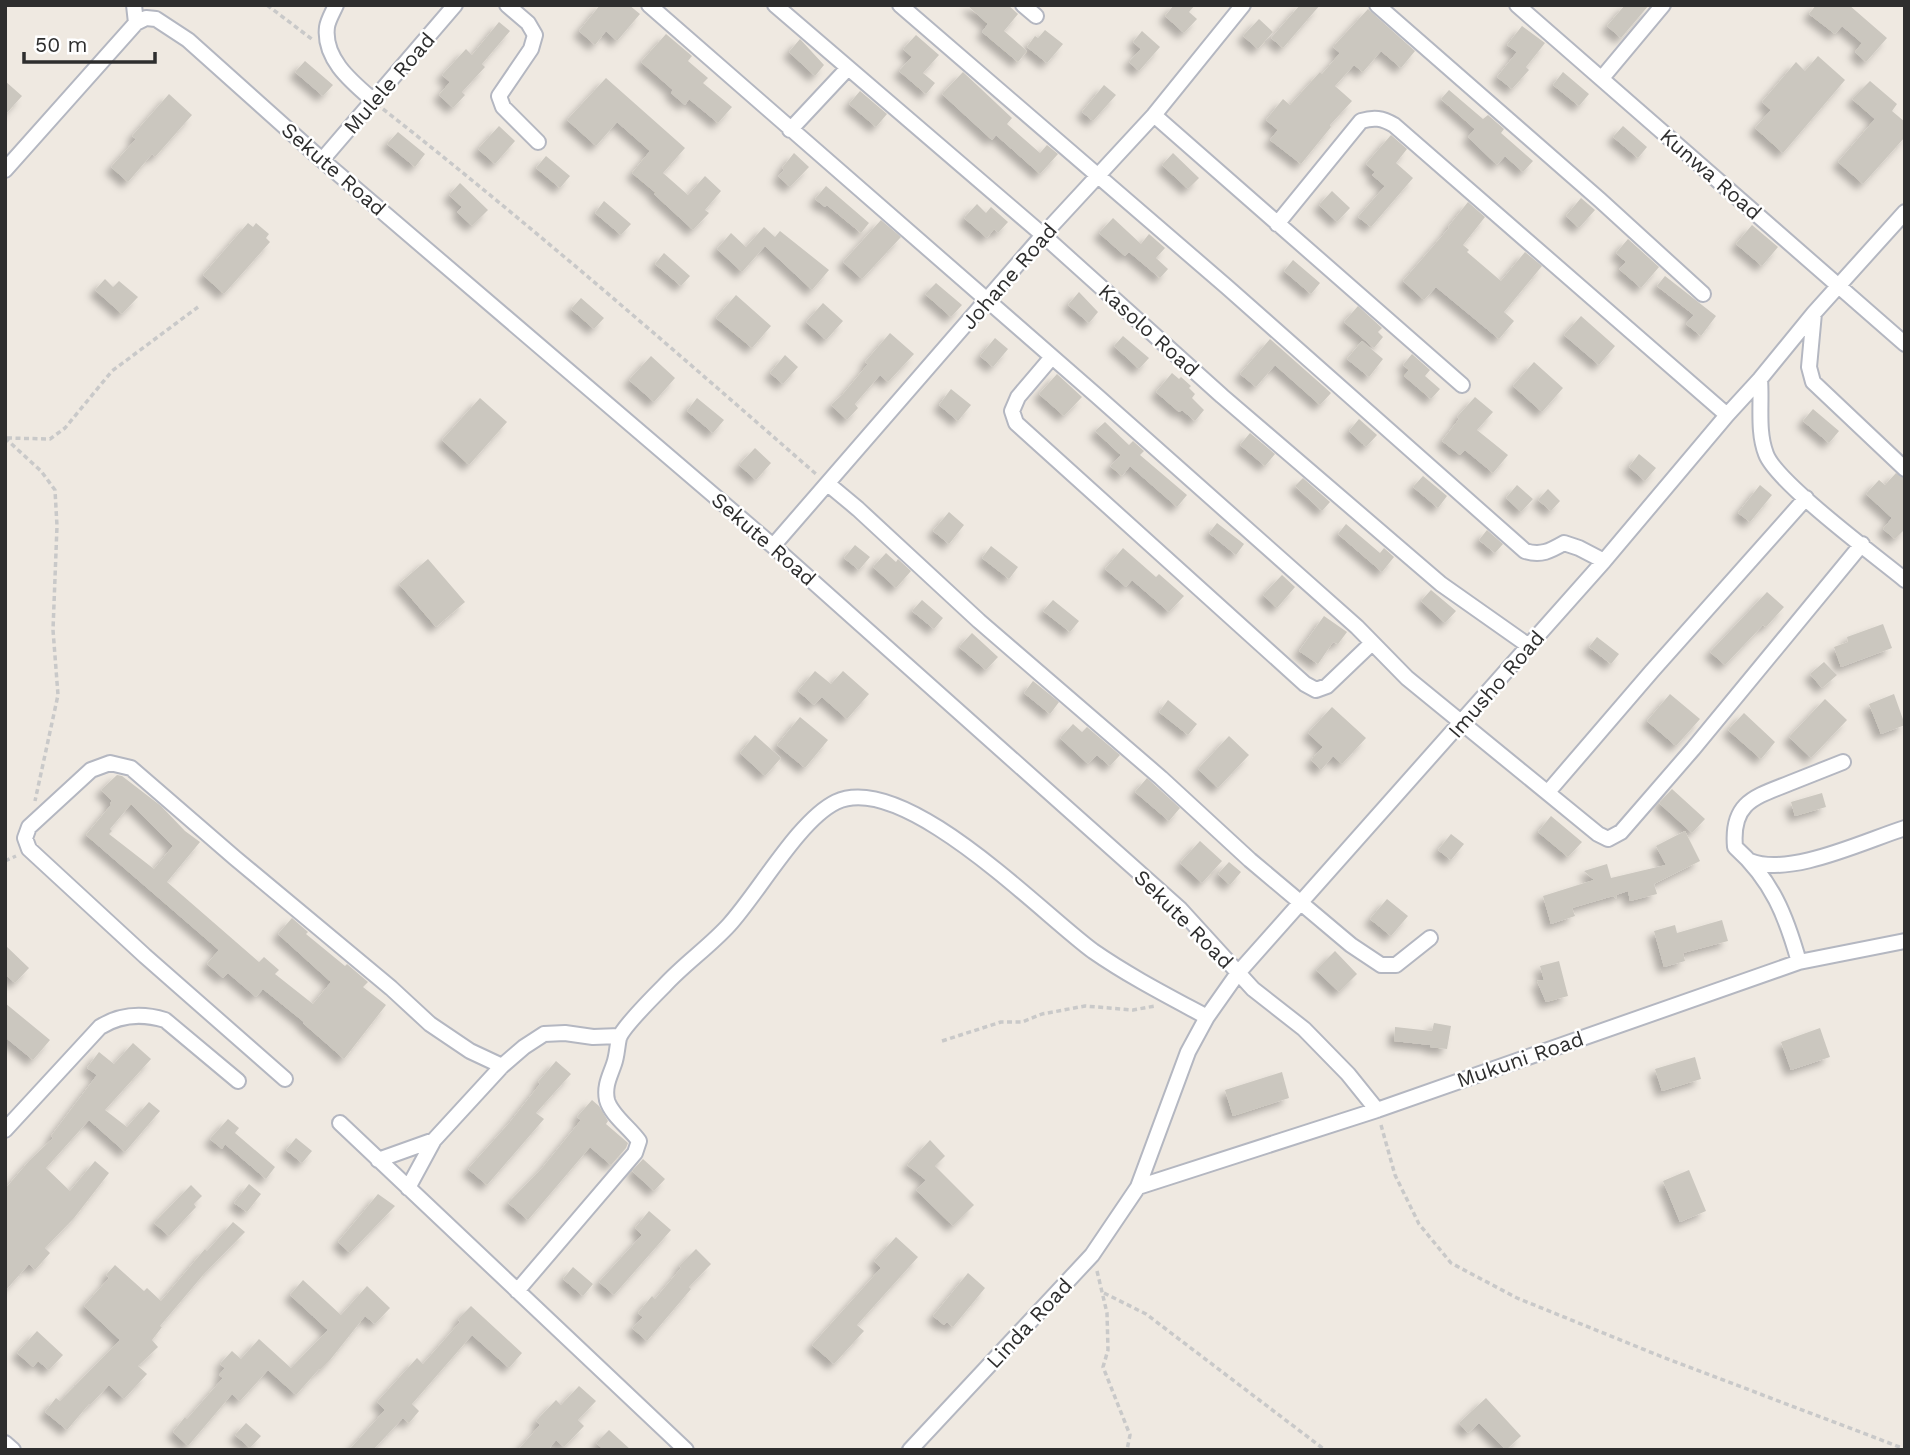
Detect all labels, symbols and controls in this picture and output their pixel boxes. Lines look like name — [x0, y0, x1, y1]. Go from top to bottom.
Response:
scale bar — [24, 21, 156, 65]
street label: Mulele Road — [338, 27, 440, 139]
text: 50 m — [35, 32, 87, 57]
street label: Sekute Road — [277, 117, 391, 221]
street label: Kunwa Road — [1655, 123, 1767, 225]
street label: Johane Road — [956, 218, 1062, 334]
street label: Kasolo Road — [1094, 278, 1204, 382]
street label: Sekute Road — [707, 487, 821, 591]
street label: Imusho Road — [1443, 625, 1549, 743]
street label: Sekute Road — [1129, 864, 1239, 974]
street label: Mukuni Road — [1453, 1026, 1587, 1092]
street label: Linda Road — [981, 1273, 1077, 1373]

